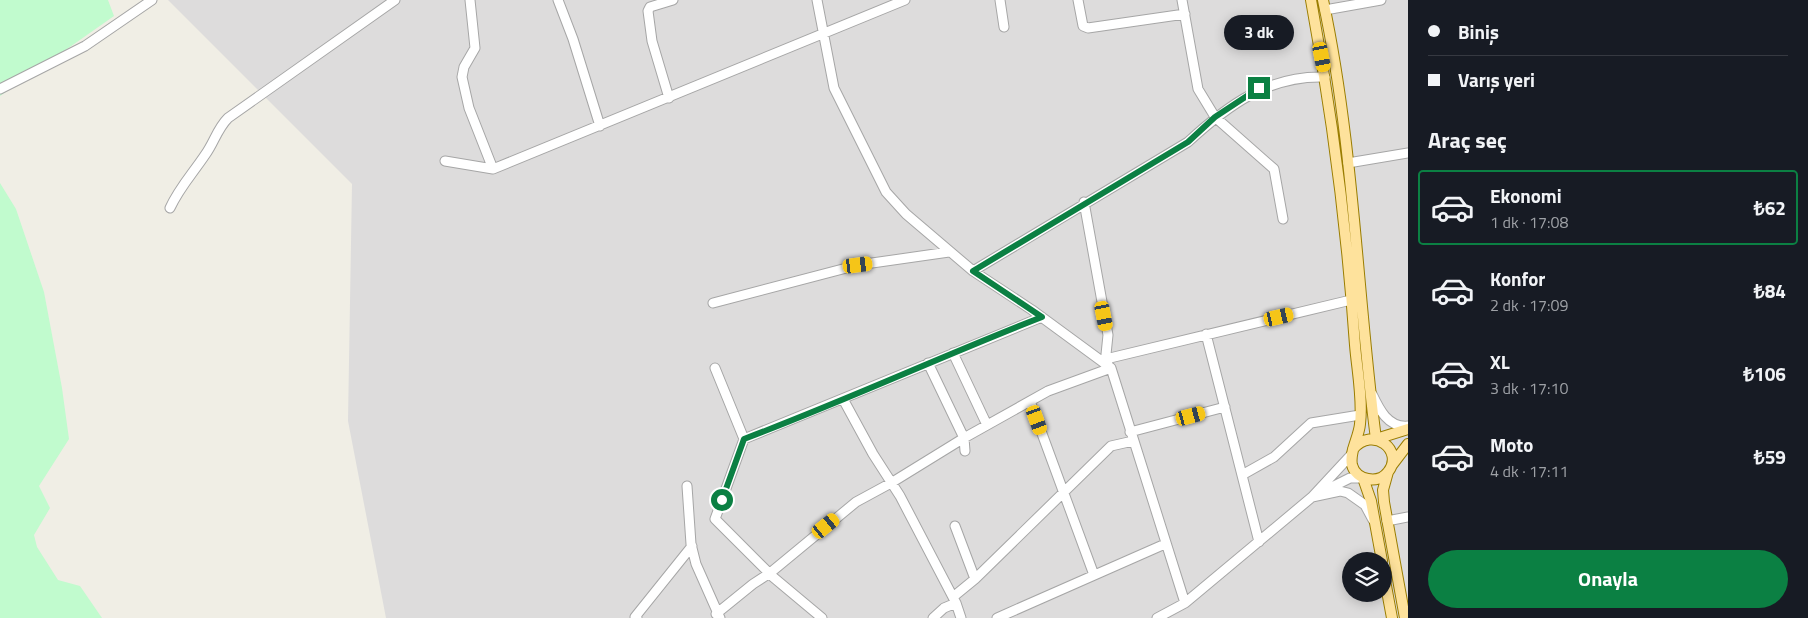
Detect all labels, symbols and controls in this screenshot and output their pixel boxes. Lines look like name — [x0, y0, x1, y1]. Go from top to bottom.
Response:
callout: 3 dk — [1224, 16, 1294, 51]
text: Biniş — [1458, 17, 1499, 46]
text: 3 dk — [1244, 20, 1274, 44]
car — [1311, 41, 1332, 73]
text: Varış yeri — [1458, 65, 1535, 94]
route end — [1248, 77, 1270, 99]
text: Araç seç — [1428, 123, 1507, 157]
text: Ekonomi — [1490, 181, 1562, 210]
icon: car — [1430, 185, 1475, 230]
text: ₺62 — [1754, 193, 1786, 222]
text: 1 dk · 17:08 — [1490, 210, 1568, 234]
car — [842, 256, 873, 274]
text: Konfor — [1490, 264, 1545, 293]
icon: car — [1430, 268, 1475, 313]
text: ₺84 — [1754, 276, 1786, 305]
text: 2 dk · 17:09 — [1490, 293, 1568, 317]
car — [1093, 300, 1114, 332]
car — [1262, 306, 1295, 328]
text: XL — [1490, 347, 1510, 376]
icon: car — [1430, 351, 1475, 396]
text: ₺106 — [1743, 359, 1786, 388]
text: 3 dk · 17:10 — [1490, 376, 1568, 400]
car — [1024, 403, 1049, 437]
car — [1174, 405, 1207, 427]
text: Moto — [1490, 430, 1533, 459]
icon: car — [1430, 434, 1475, 479]
text: ₺59 — [1754, 442, 1786, 471]
text: 4 dk · 17:11 — [1490, 459, 1568, 483]
route start — [711, 489, 733, 511]
car — [809, 511, 842, 541]
button: Onayla — [1428, 550, 1788, 608]
map controls — [1342, 552, 1392, 602]
button: layers — [1342, 552, 1392, 602]

